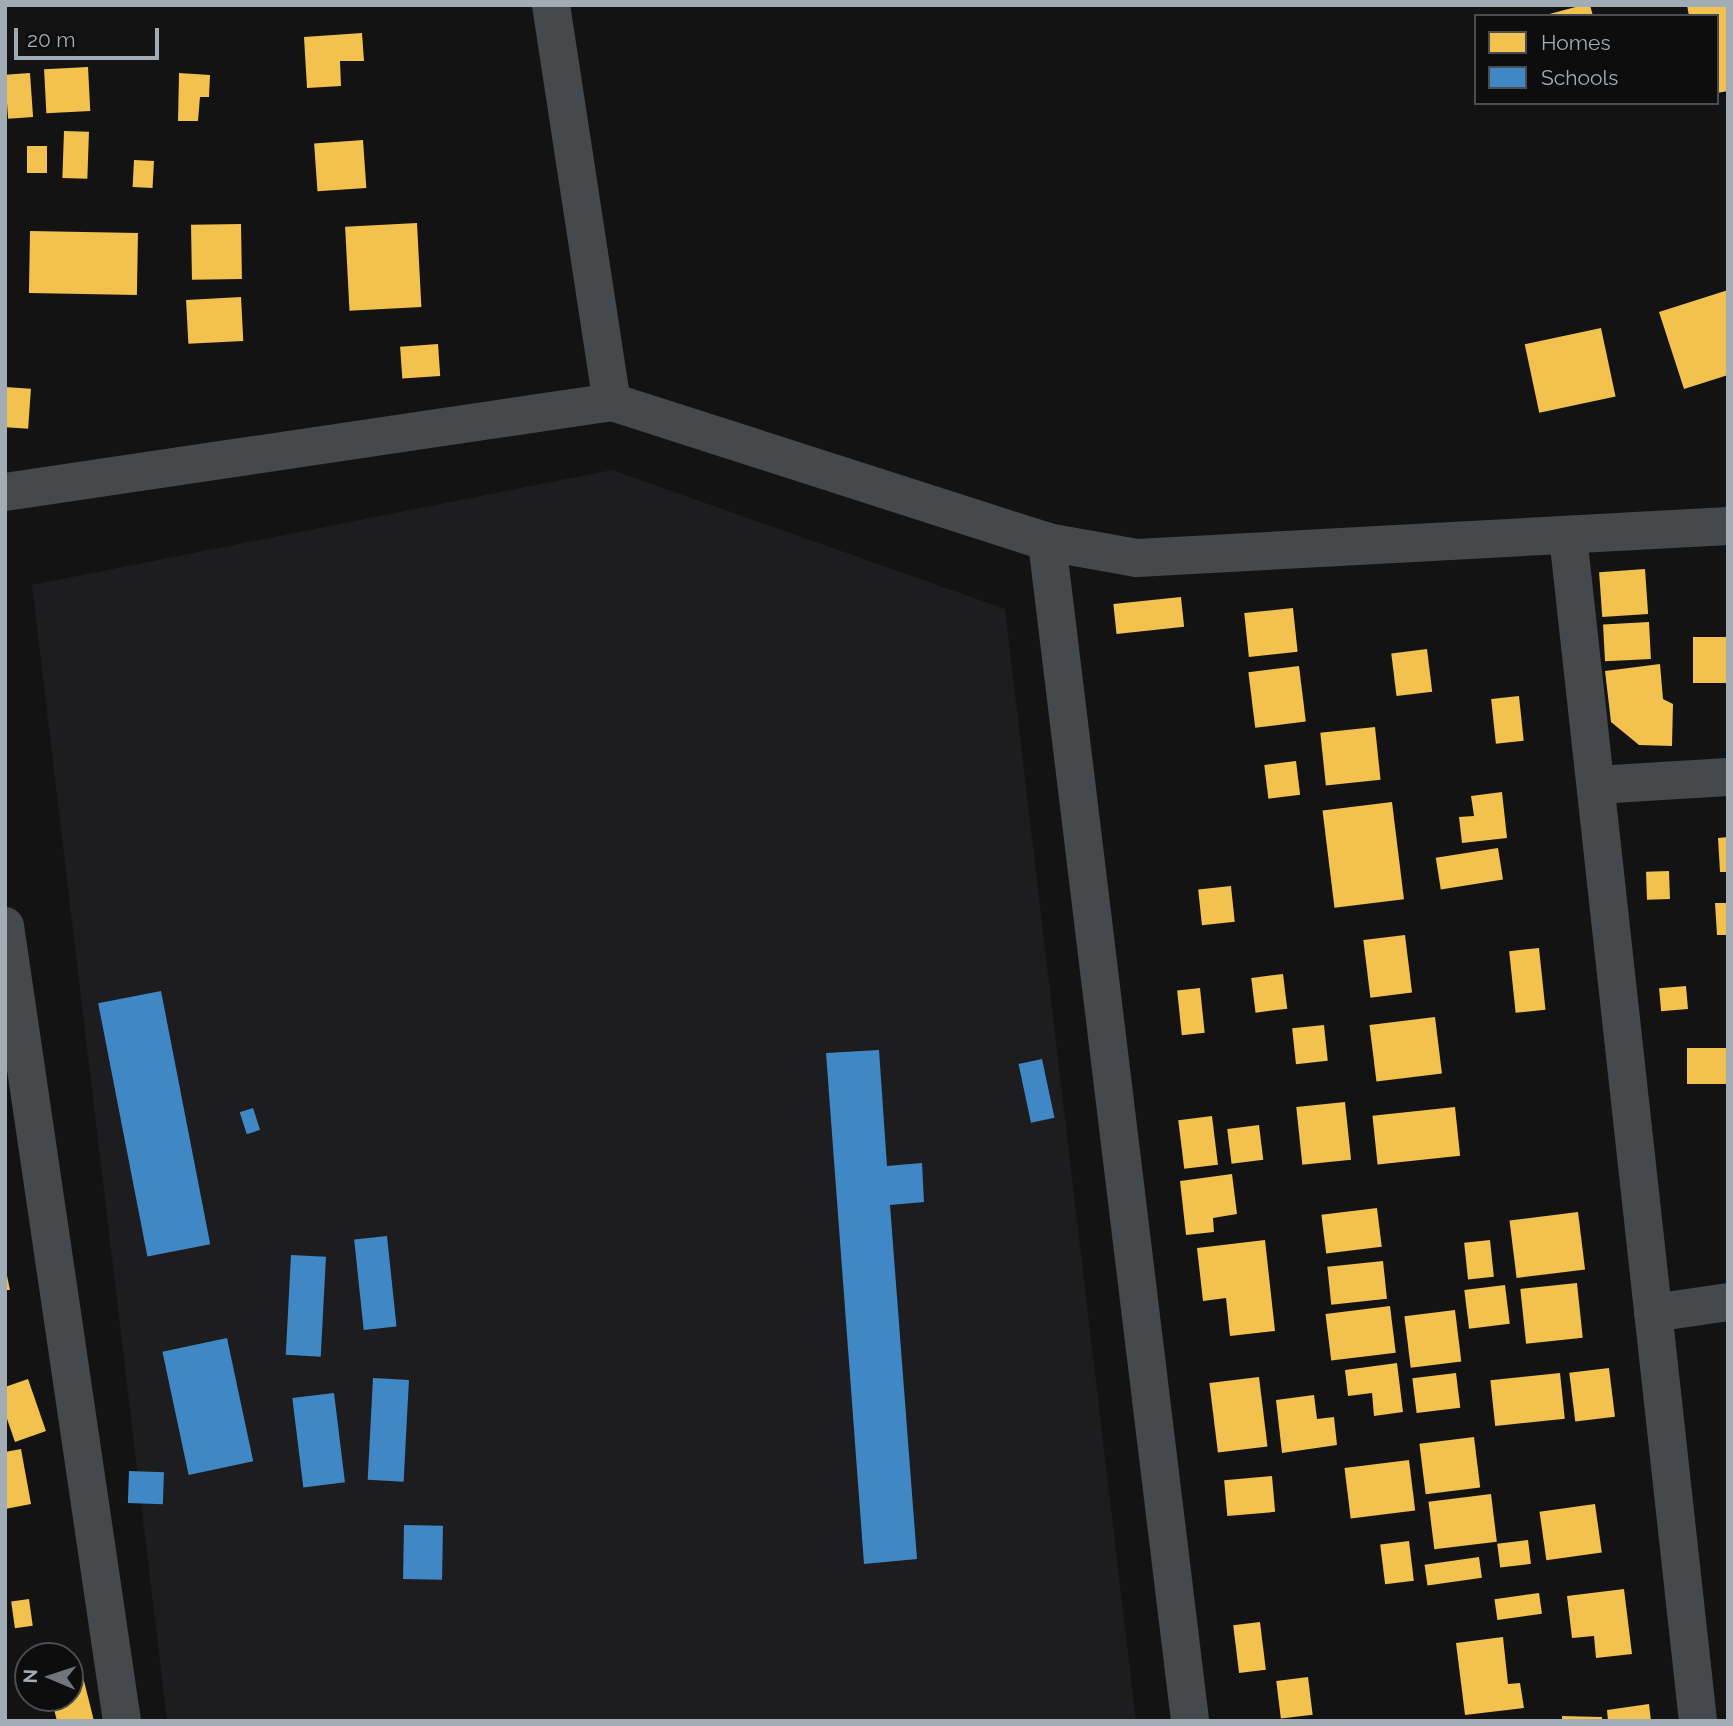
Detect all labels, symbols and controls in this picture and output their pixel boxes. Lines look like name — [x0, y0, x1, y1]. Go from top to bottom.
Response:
scale bar — [18, 14, 163, 58]
legend — [1474, 14, 1719, 105]
text: 20 m — [27, 27, 75, 52]
text: Homes — [1541, 30, 1611, 55]
text: Schools — [1541, 65, 1618, 90]
north arrow — [14, 1642, 84, 1712]
text: N — [19, 1669, 41, 1684]

